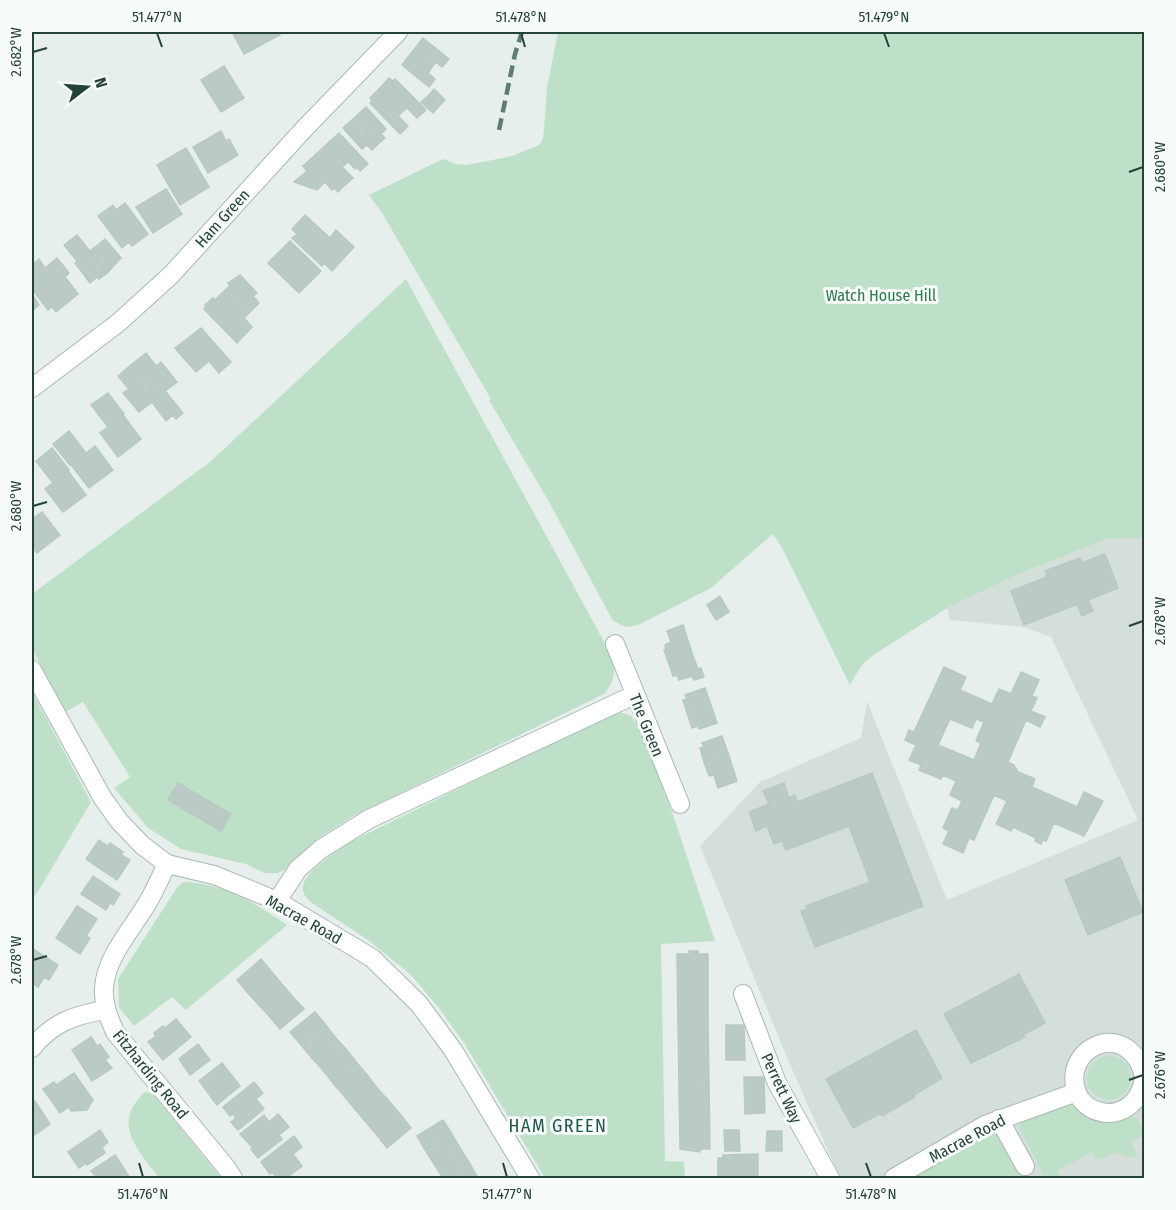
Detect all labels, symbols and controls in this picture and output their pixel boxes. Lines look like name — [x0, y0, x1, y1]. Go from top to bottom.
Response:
text: 51.477°N — [132, 8, 182, 26]
text: 51.478°N — [495, 8, 547, 26]
text: 51.479°N — [859, 8, 909, 26]
text: 2.682°W — [7, 27, 25, 77]
north arrow — [57, 57, 117, 117]
text: N — [90, 75, 111, 90]
text: 2.680°W — [1151, 142, 1169, 192]
street label: Ham Green — [191, 185, 254, 252]
park label: Watch House Hill — [826, 286, 936, 305]
text: 2.680°W — [7, 481, 25, 531]
text: 2.678°W — [1151, 597, 1169, 645]
street label: The Green — [625, 691, 668, 759]
street label: Macrae Road — [262, 891, 345, 948]
text: 2.678°W — [7, 936, 25, 984]
street label: Fitzharding Road — [109, 1026, 192, 1123]
street label: Perrett Way — [757, 1050, 806, 1127]
text: 2.676°W — [1151, 1051, 1169, 1099]
street label: Macrae Road — [926, 1110, 1009, 1167]
district label: HAM GREEN — [509, 1115, 607, 1137]
text: 51.476°N — [118, 1185, 168, 1203]
text: 51.477°N — [482, 1185, 532, 1203]
text: 51.478°N — [845, 1185, 897, 1203]

